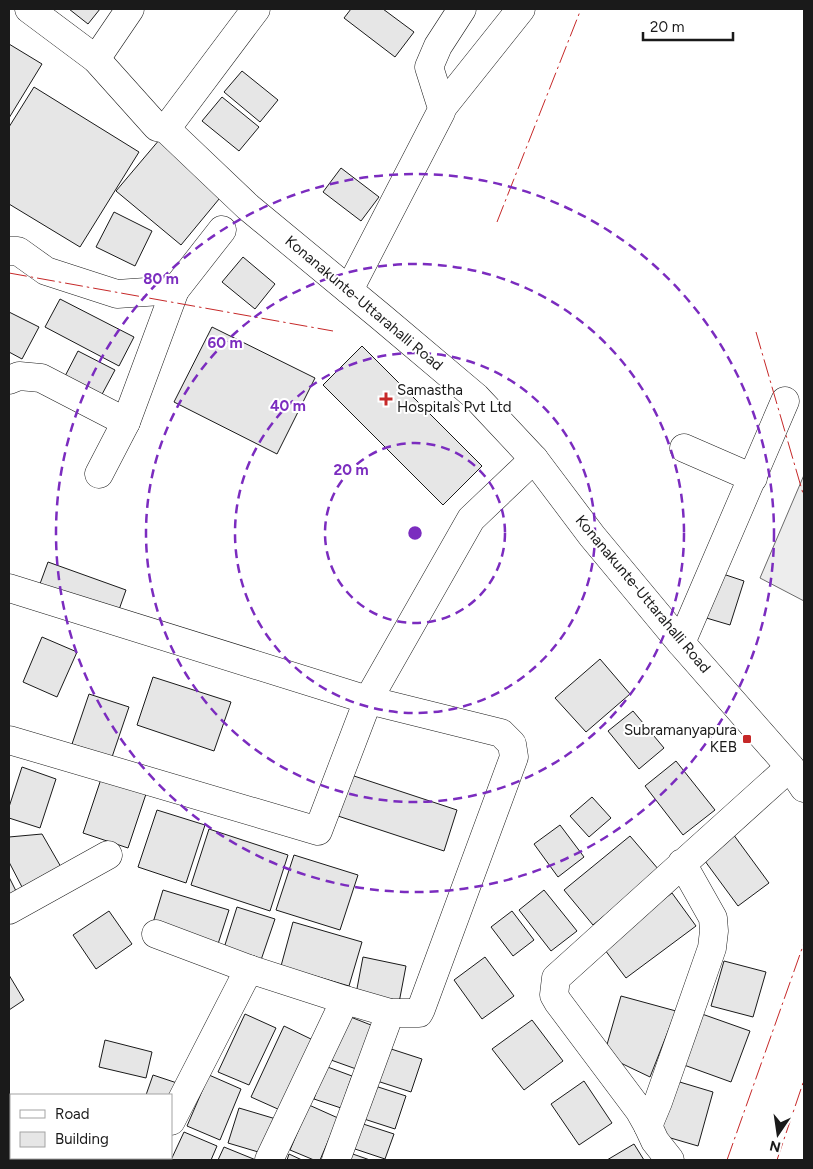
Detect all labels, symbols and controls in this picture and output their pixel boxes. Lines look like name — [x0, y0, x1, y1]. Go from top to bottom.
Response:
scale bar — [643, 10, 733, 42]
text: 20 m — [650, 18, 684, 36]
street label: Konanakunte-Uttarahalli Road — [281, 232, 447, 374]
text: 80 m — [143, 270, 179, 288]
text: 60 m — [207, 334, 243, 352]
place label: Samastha Hospitals Pvt Ltd — [397, 381, 512, 416]
marker: Samastha Hospitals Pvt Ltd — [379, 392, 393, 406]
text: 40 m — [270, 397, 306, 415]
text: 20 m — [333, 461, 369, 479]
street label: Konanakunte-Uttarahalli Road — [572, 511, 714, 677]
centre of rings — [406, 524, 424, 542]
place label: Subramanyapura KEB — [624, 721, 737, 756]
marker: Subramanyapura KEB — [741, 733, 753, 745]
legend — [10, 1094, 172, 1159]
text: Road — [55, 1105, 90, 1123]
north arrow — [753, 1109, 803, 1159]
text: Building — [55, 1130, 109, 1148]
text: N — [768, 1137, 782, 1156]

